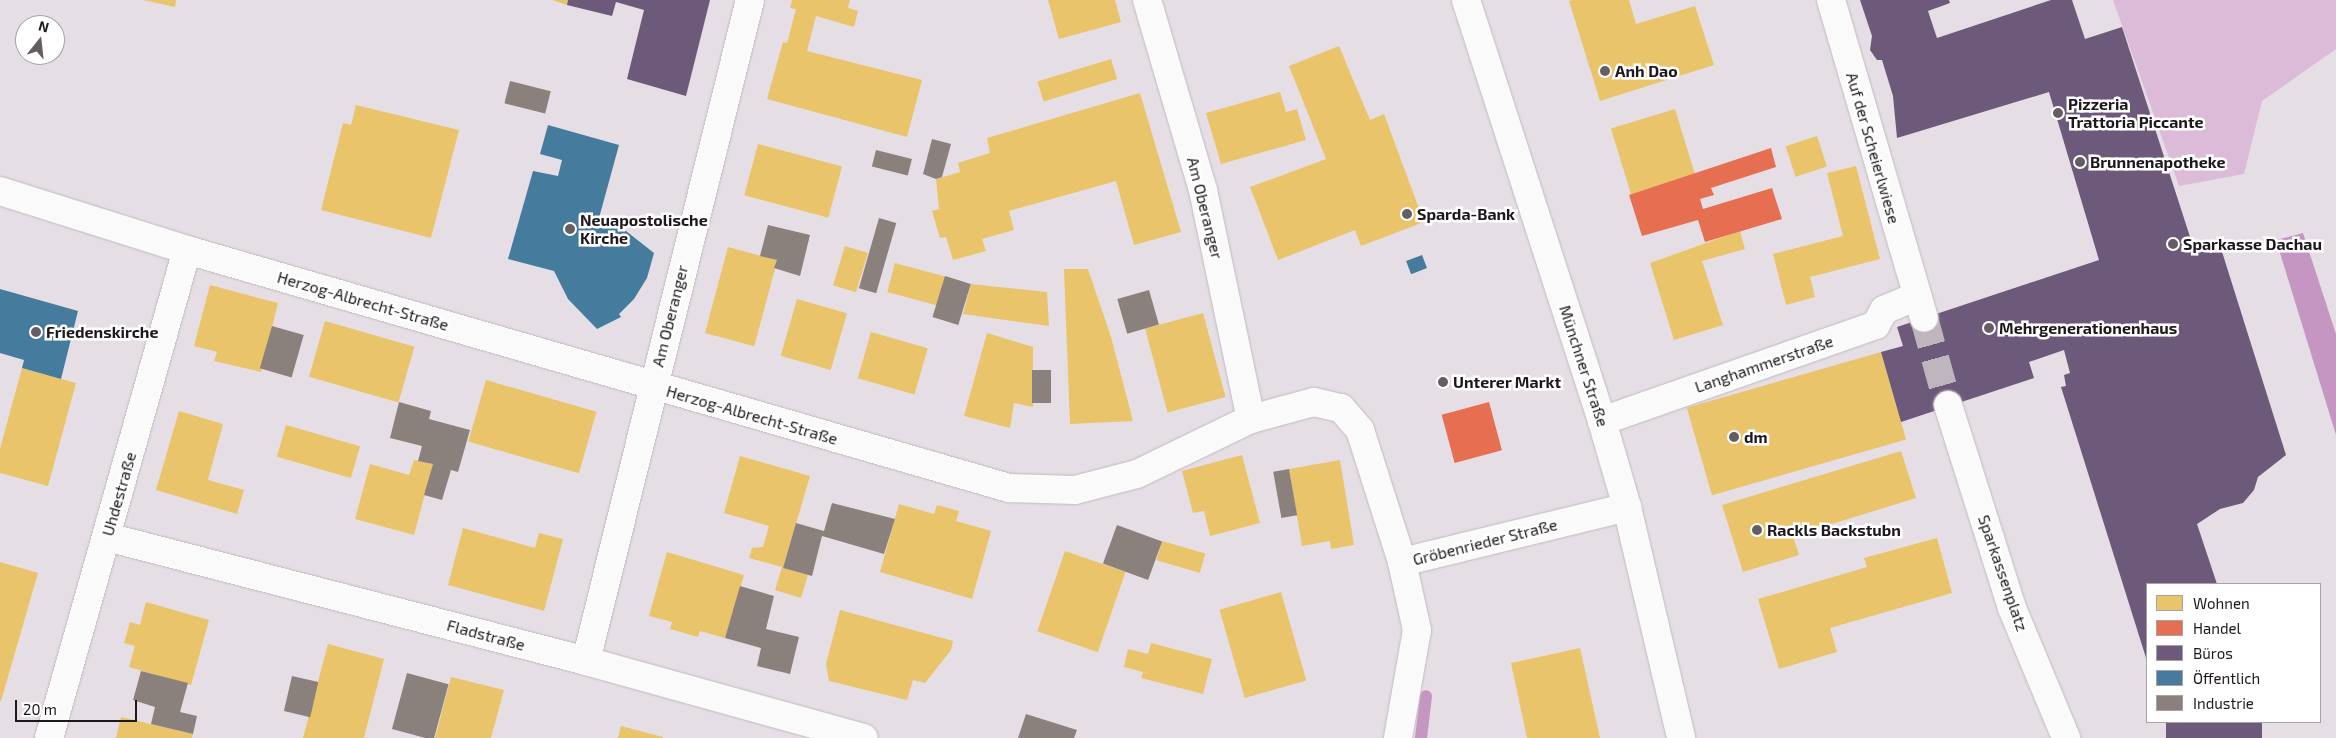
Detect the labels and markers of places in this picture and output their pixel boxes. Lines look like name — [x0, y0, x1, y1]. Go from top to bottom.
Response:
place label: Anh Dao — [1615, 61, 1678, 81]
marker: Anh Dao — [1599, 65, 1611, 77]
place label: Pizzeria Trattoria Piccante — [2068, 94, 2204, 132]
marker: Pizzeria Trattoria Piccante — [2052, 107, 2064, 119]
place label: Brunnenapotheke — [2090, 152, 2225, 172]
marker: Brunnenapotheke — [2074, 156, 2086, 168]
place label: Sparda-Bank — [1417, 204, 1515, 224]
marker: Sparda-Bank — [1401, 208, 1413, 220]
place label: Neuapostolische Kirche — [580, 210, 708, 248]
marker: Neuapostolische Kirche — [564, 223, 576, 235]
place label: Sparkasse Dachau — [2183, 234, 2322, 254]
marker: Sparkasse Dachau — [2167, 238, 2179, 250]
place label: Mehrgenerationenhaus — [1999, 318, 2177, 338]
place label: Friedenskirche — [46, 322, 158, 342]
marker: Mehrgenerationenhaus — [1983, 322, 1995, 334]
marker: Friedenskirche — [30, 326, 42, 338]
place label: Unterer Markt — [1453, 372, 1561, 392]
marker: Unterer Markt — [1437, 376, 1449, 388]
place label: dm — [1744, 427, 1768, 447]
marker: dm — [1728, 431, 1740, 443]
place label: Rackls Backstubn — [1767, 520, 1901, 540]
marker: Rackls Backstubn — [1751, 524, 1763, 536]

